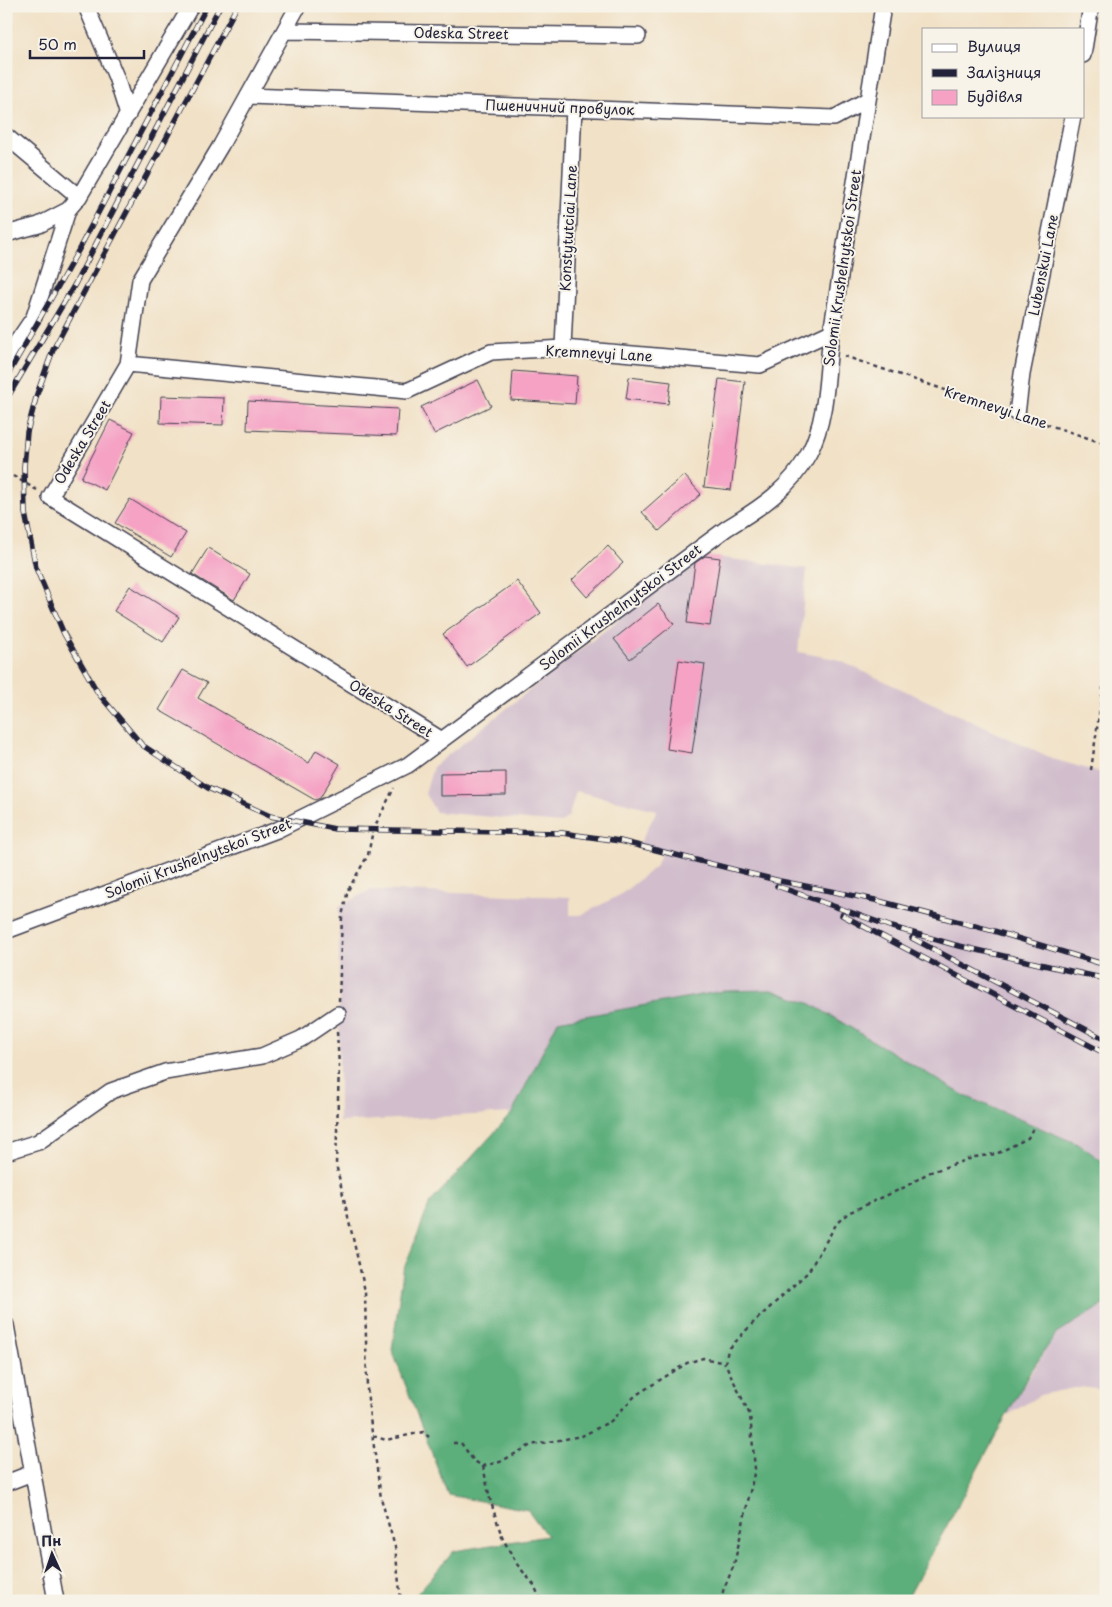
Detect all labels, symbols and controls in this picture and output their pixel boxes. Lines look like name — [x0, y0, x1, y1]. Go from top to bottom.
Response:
street label: Odeska Street — [413, 22, 509, 44]
scale bar — [30, 28, 144, 60]
legend — [922, 28, 1084, 118]
text: 50 m — [38, 32, 77, 55]
text: Вулиця — [967, 34, 1021, 57]
text: Залізниця — [966, 60, 1041, 83]
text: Будівля — [967, 84, 1023, 107]
street label: Пшеничний провулок — [485, 94, 636, 120]
street label: Konstytutciai Lane — [554, 164, 582, 292]
street label: Solomii Krushelnytskoi Street — [818, 168, 866, 368]
street label: Lubenskui Lane — [1023, 213, 1063, 317]
street label: Kremnevyi Lane — [545, 340, 653, 366]
street label: Kremnevyi Lane — [942, 380, 1050, 434]
street label: Odeska Street — [49, 396, 115, 488]
street label: Solomii Krushelnytskoi Street — [534, 539, 706, 675]
street label: Odeska Street — [345, 674, 437, 742]
street label: Solomii Krushelnytskoi Street — [102, 813, 295, 903]
north arrow — [28, 1530, 78, 1580]
text: Пн — [41, 1530, 62, 1552]

